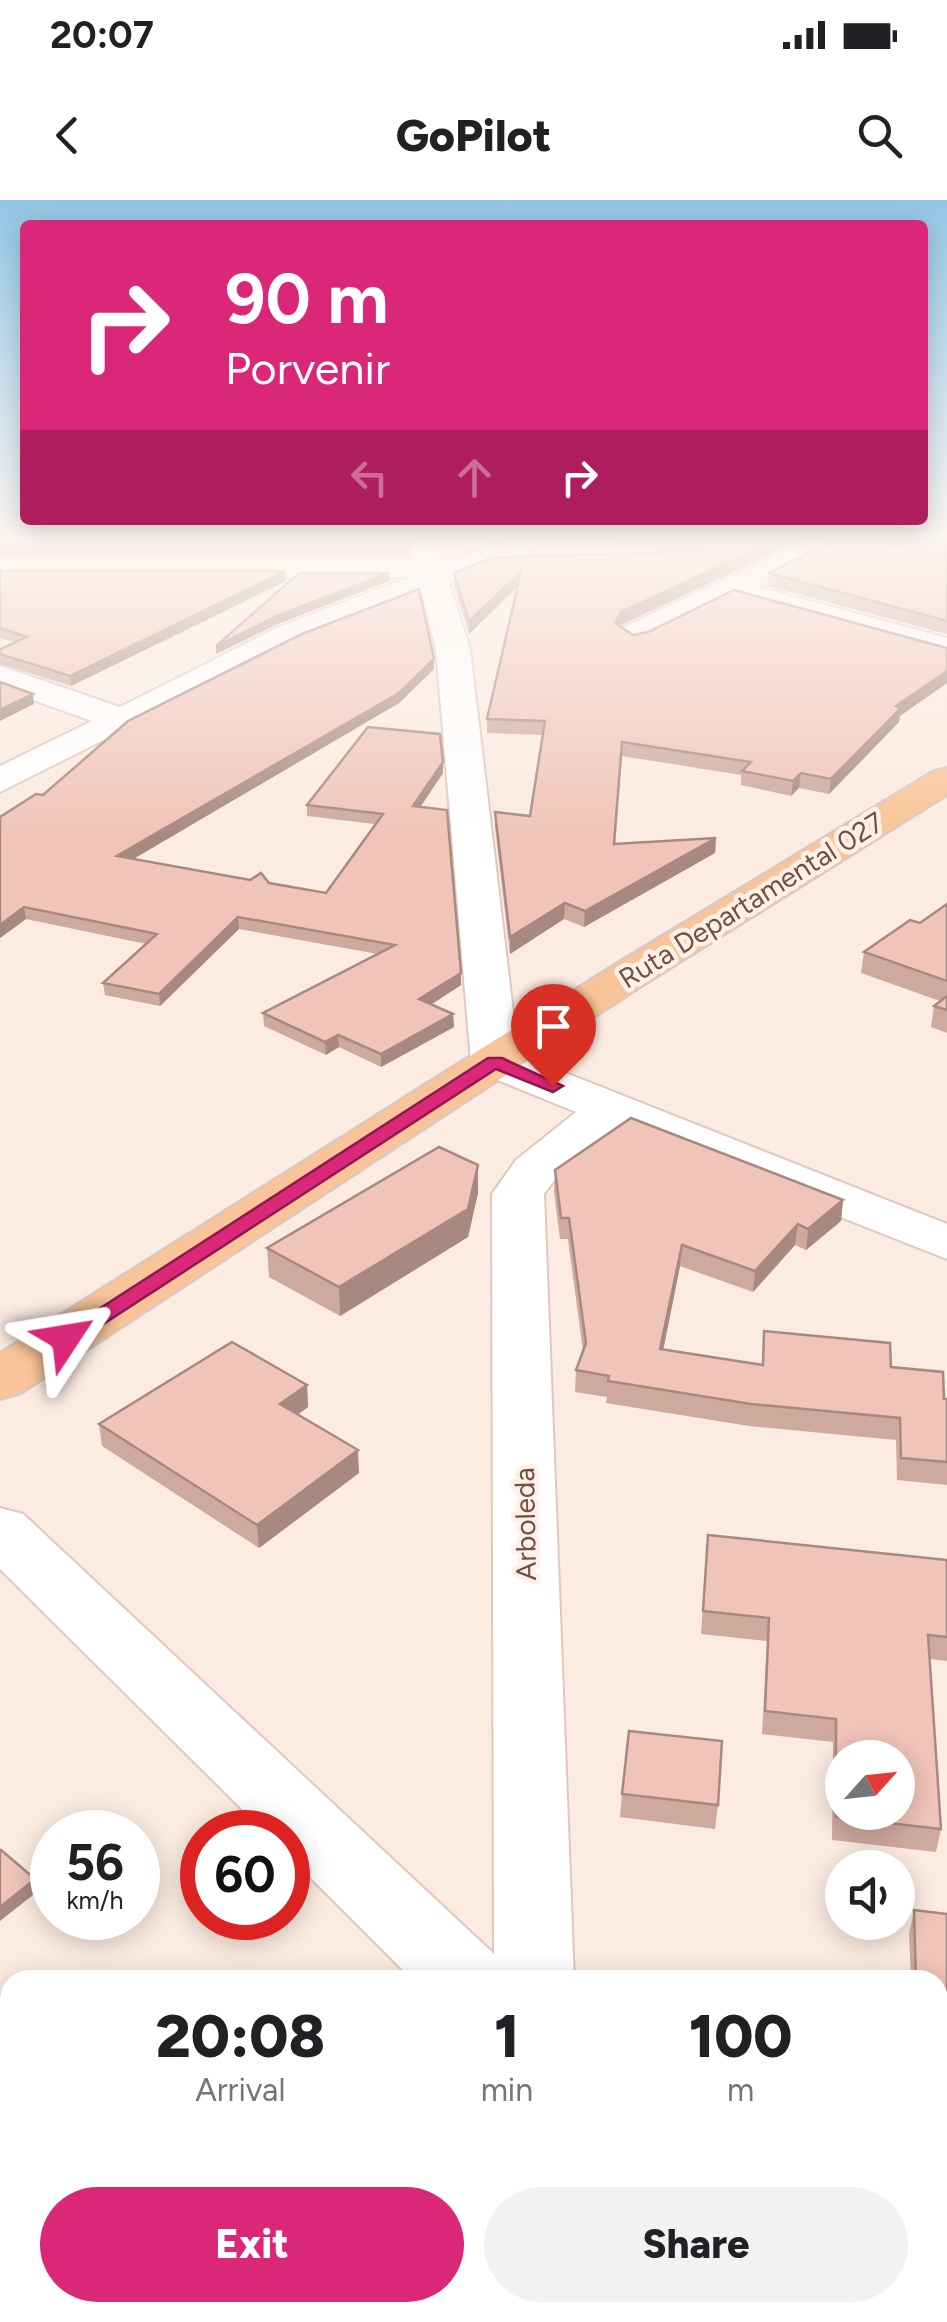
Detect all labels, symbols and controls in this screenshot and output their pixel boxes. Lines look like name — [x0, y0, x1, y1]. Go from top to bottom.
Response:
text: 20:07 — [50, 12, 154, 58]
icon: back — [40, 108, 95, 163]
text: GoPilot — [396, 108, 551, 162]
icon: search — [852, 108, 907, 163]
text: 90 m — [225, 256, 389, 341]
icon: right — [60, 260, 190, 390]
text: Porvenir — [225, 341, 390, 395]
icon: left — [342, 450, 397, 505]
icon: ahead — [447, 450, 502, 505]
icon: right — [552, 450, 607, 505]
street label: Ruta Departamental 027 — [612, 805, 890, 995]
pin — [511, 984, 596, 1087]
icon: arrive — [526, 999, 581, 1054]
position arrow — [14, 1286, 118, 1390]
street label: Arboleda — [507, 1467, 543, 1581]
north arrow — [825, 1740, 915, 1830]
map controls — [825, 1740, 915, 1940]
speed limit sign: 60 — [180, 1810, 310, 1940]
text: 56 — [66, 1832, 124, 1893]
button: sound — [825, 1850, 915, 1940]
text: km/h — [66, 1885, 124, 1915]
text: 20:08 — [156, 2000, 325, 2072]
text: 1 — [494, 2000, 520, 2072]
text: 100 — [689, 2000, 792, 2072]
text: Arrival — [195, 2071, 285, 2109]
text: min — [481, 2071, 533, 2109]
text: m — [727, 2071, 754, 2109]
button: Exit — [40, 2187, 464, 2302]
button: Share — [484, 2187, 908, 2302]

